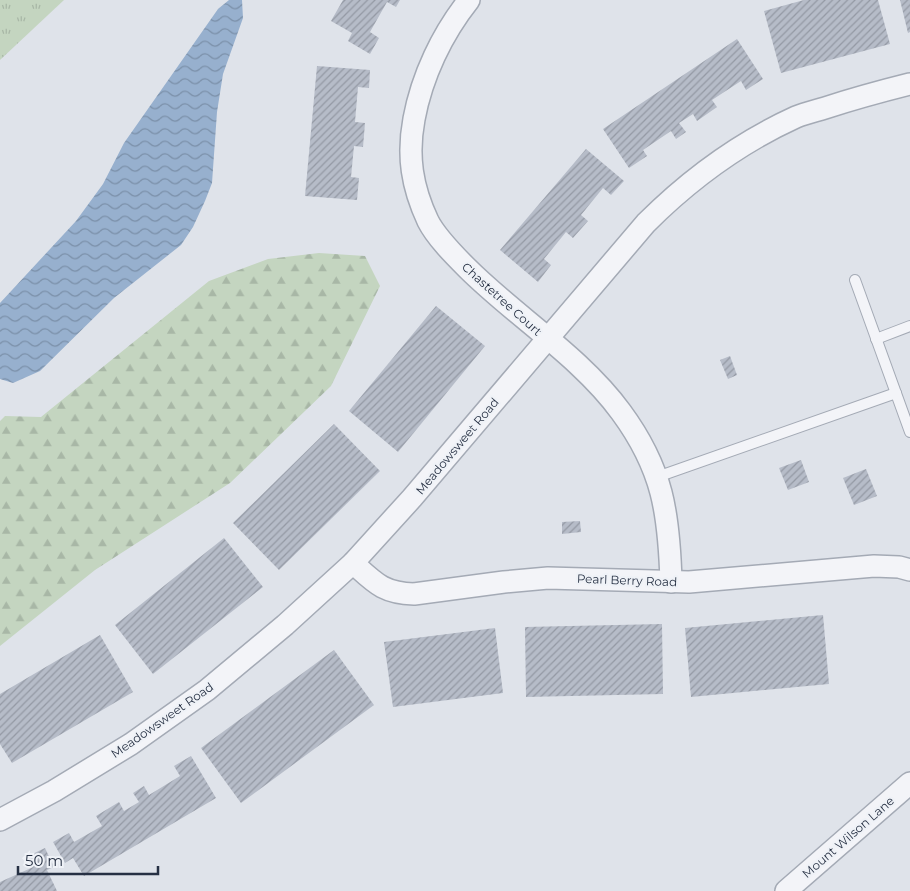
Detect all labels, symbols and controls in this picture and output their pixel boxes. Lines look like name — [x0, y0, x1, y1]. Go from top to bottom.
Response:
street label: Chastetree Court — [459, 259, 545, 339]
street label: Meadowsweet Road — [412, 395, 502, 497]
street label: Pearl Berry Road — [577, 571, 677, 589]
street label: Meadowsweet Road — [108, 679, 216, 761]
street label: Mount Wilson Lane — [799, 793, 897, 881]
scale bar — [18, 844, 158, 876]
text: 50 m — [25, 851, 63, 870]

